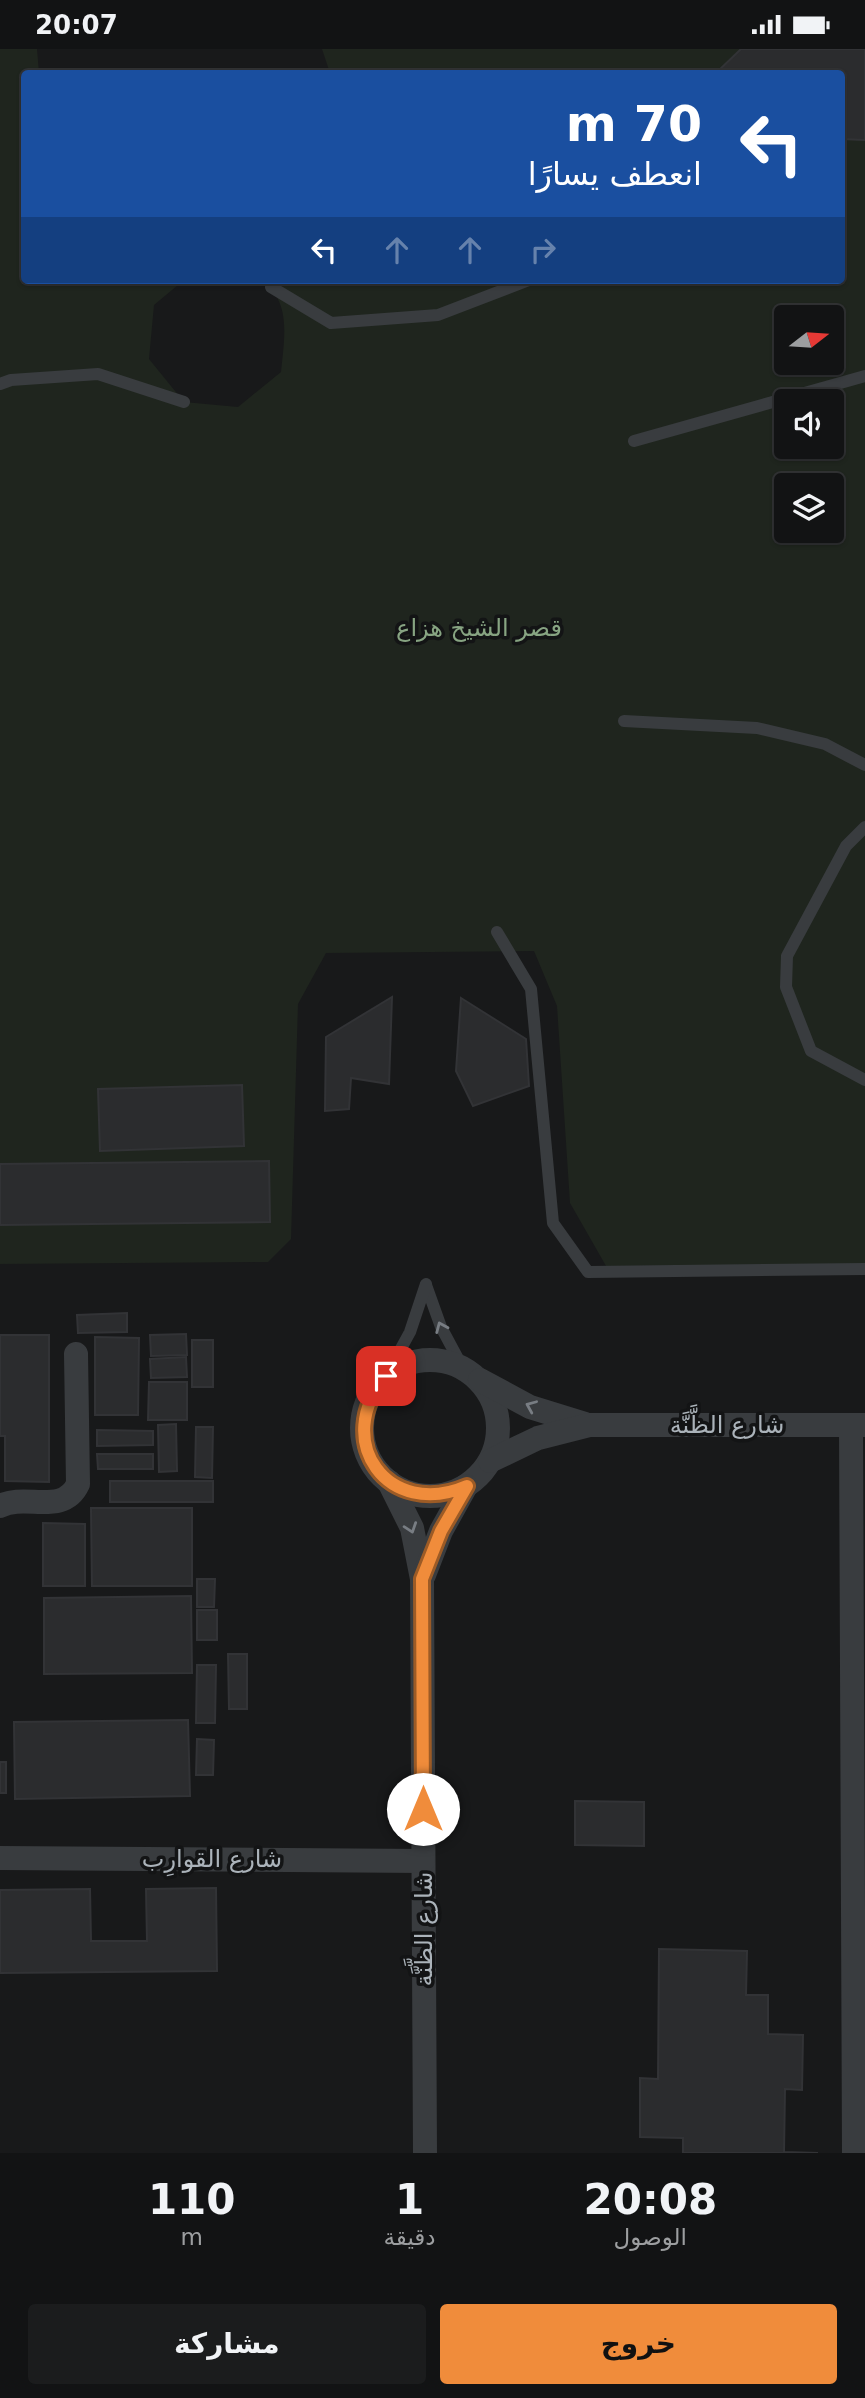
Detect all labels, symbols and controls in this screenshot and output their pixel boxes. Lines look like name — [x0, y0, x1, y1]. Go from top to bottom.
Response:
text: 20:07 — [35, 10, 118, 40]
text: 70 m — [566, 96, 702, 153]
icon: left — [726, 98, 817, 189]
text: انعطف يسارًا — [528, 155, 702, 193]
icon: left — [305, 231, 343, 269]
icon: ahead — [378, 231, 416, 269]
icon: ahead — [451, 231, 489, 269]
icon: right — [524, 231, 562, 269]
north arrow — [774, 305, 844, 375]
map controls — [774, 305, 844, 543]
button: sound — [774, 389, 844, 459]
button: layers — [774, 473, 844, 543]
park label: قصر الشيخ هزاع — [396, 614, 562, 642]
one-way arrow — [436, 1322, 450, 1334]
pin — [356, 1346, 416, 1406]
icon: arrive — [367, 1357, 405, 1395]
one-way arrow — [525, 1401, 537, 1415]
street label: شارع الظَّنَّة — [670, 1404, 784, 1439]
one-way arrow — [403, 1522, 417, 1534]
position arrow — [386, 1772, 460, 1846]
street label: شارع القوارِب — [142, 1845, 282, 1877]
street label: شارع الظَّنَّة — [403, 1872, 438, 1986]
text: 110 — [148, 2175, 236, 2224]
text: 1 — [395, 2175, 424, 2224]
text: 20:08 — [583, 2175, 717, 2224]
text: m — [181, 2224, 203, 2250]
text: دقيقة — [383, 2224, 436, 2250]
text: الوصول — [614, 2224, 687, 2250]
button: مشاركة — [28, 2304, 426, 2384]
button: خروج — [440, 2304, 837, 2384]

